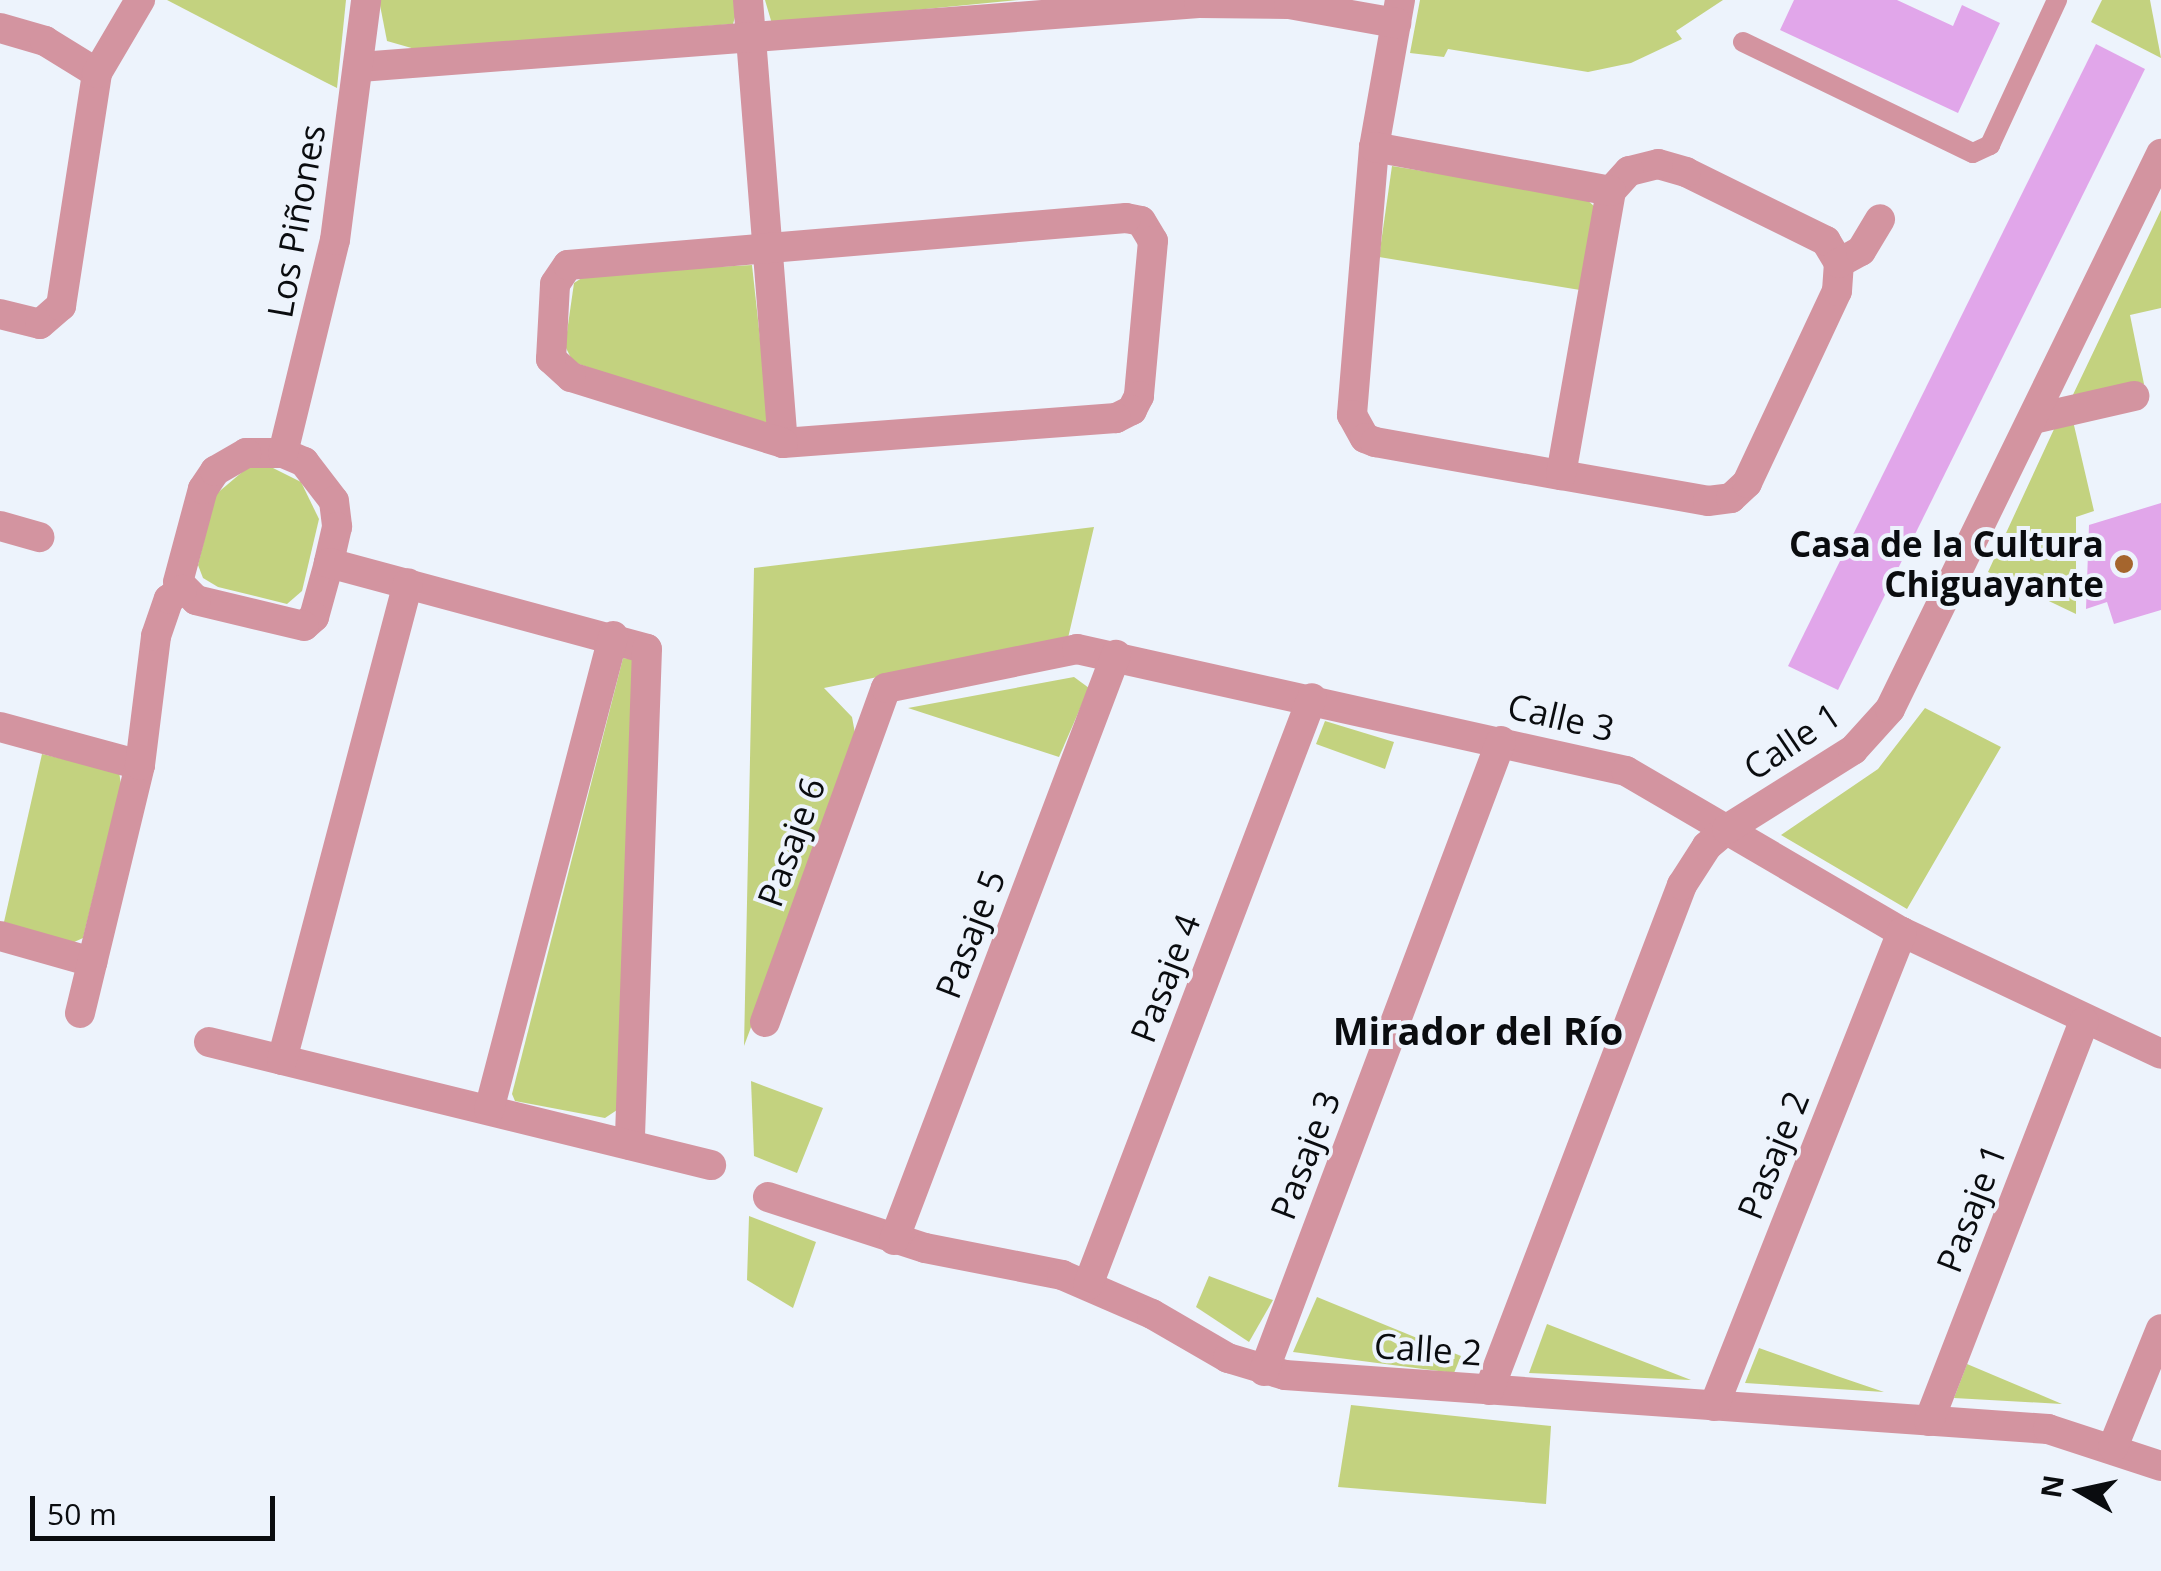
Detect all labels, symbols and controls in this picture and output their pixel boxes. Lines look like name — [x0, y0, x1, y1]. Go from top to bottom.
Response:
street label: Los Piñones — [258, 121, 334, 321]
place label: Casa de la Cultura Chiguayante — [1789, 523, 2104, 605]
marker: Casa de la Cultura Chiguayante — [2113, 553, 2135, 575]
street label: Calle 3 — [1504, 684, 1618, 750]
street label: Calle 1 — [1736, 693, 1848, 789]
street label: Pasaje 6 — [748, 772, 834, 912]
street label: Pasaje 5 — [926, 864, 1014, 1004]
street label: Pasaje 4 — [1121, 908, 1209, 1048]
district label: Mirador del Río — [1333, 1008, 1623, 1054]
street label: Pasaje 3 — [1261, 1085, 1349, 1225]
street label: Pasaje 2 — [1728, 1085, 1818, 1225]
street label: Pasaje 1 — [1927, 1138, 2015, 1278]
street label: Calle 2 — [1373, 1324, 1483, 1374]
north arrow — [2031, 1441, 2131, 1541]
text: N — [2031, 1472, 2072, 1501]
scale bar — [35, 1476, 280, 1538]
text: 50 m — [47, 1493, 117, 1534]

